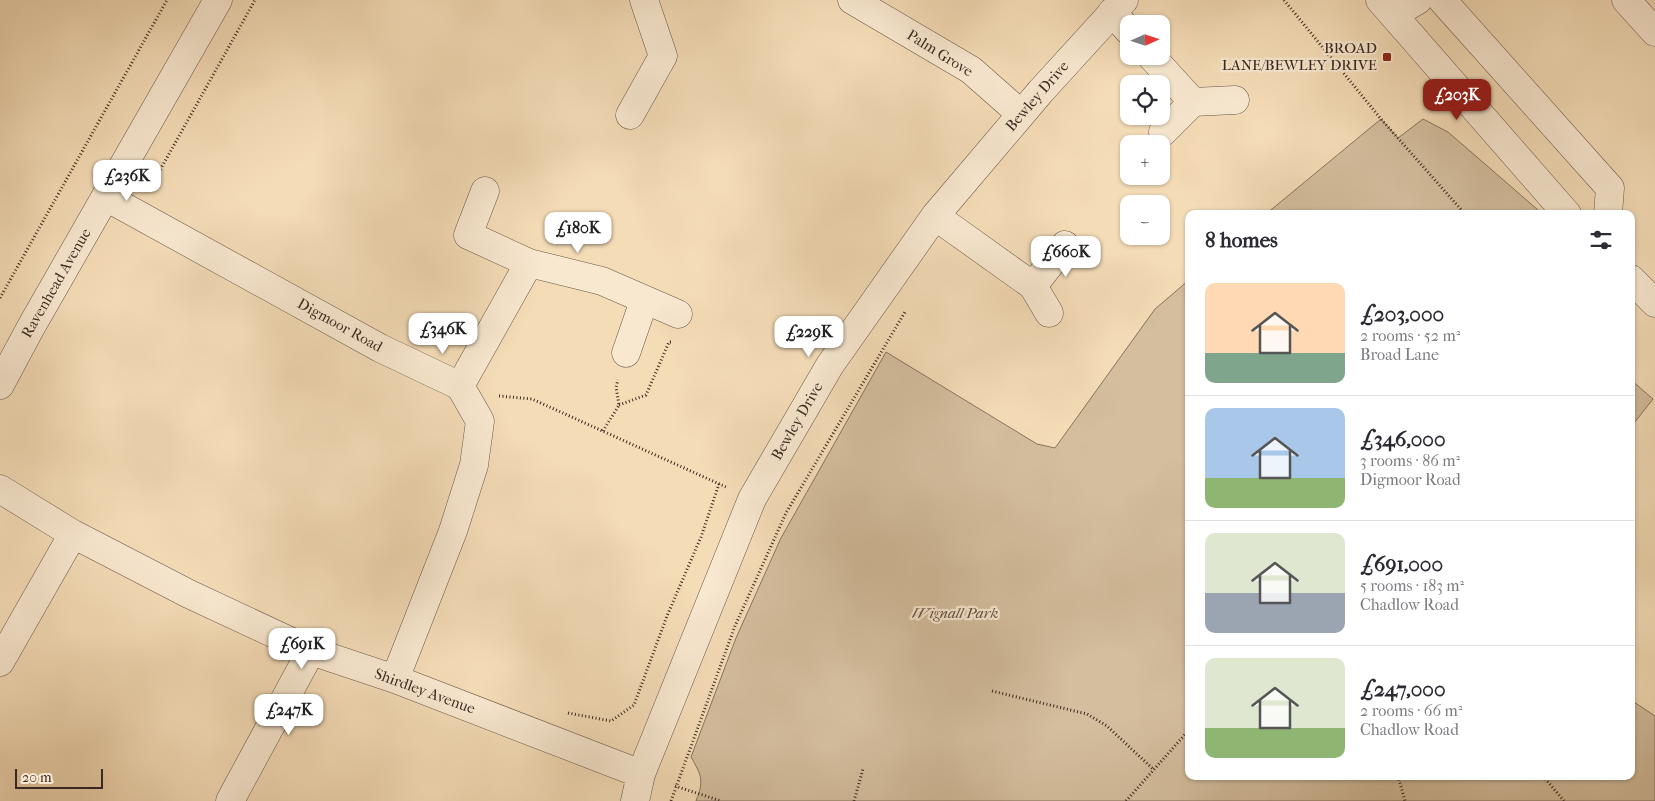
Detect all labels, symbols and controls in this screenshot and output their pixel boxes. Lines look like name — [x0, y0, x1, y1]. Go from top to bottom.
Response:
north arrow — [1120, 15, 1170, 65]
map controls — [1120, 15, 1170, 245]
street label: Palm Grove — [904, 26, 977, 81]
place label: BROAD LANE/BEWLEY DRIVE — [1222, 39, 1377, 74]
marker: BROAD LANE/BEWLEY DRIVE — [1381, 51, 1393, 63]
street label: Bewley Drive — [1002, 57, 1073, 135]
button: locate — [1120, 75, 1170, 125]
pin: £203K — [1422, 78, 1492, 121]
text: £203K — [1434, 85, 1480, 104]
button: + — [1120, 135, 1170, 185]
pin: £236K — [92, 160, 162, 202]
text: £236K — [104, 166, 150, 185]
button: − — [1120, 195, 1170, 245]
pin: £180K — [543, 212, 613, 254]
text: £180K — [556, 218, 600, 237]
street label: Ravenhead Avenue — [17, 224, 95, 341]
icon: filters — [1587, 226, 1615, 254]
text: 8 homes — [1205, 228, 1278, 252]
pin: £660K — [1031, 236, 1101, 278]
text: £660K — [1042, 242, 1090, 261]
street label: Digmoor Road — [294, 294, 386, 356]
text: £203,000 — [1360, 302, 1444, 326]
icon: home — [1245, 303, 1305, 363]
pin: £346K — [408, 312, 478, 355]
pin: £229K — [774, 316, 844, 358]
text: £346K — [420, 319, 466, 338]
text: £229K — [785, 322, 833, 341]
text: 2 rooms · 52 m² — [1360, 326, 1460, 345]
text: Broad Lane — [1360, 345, 1439, 364]
street label: Bewley Drive — [767, 378, 827, 463]
text: £346,000 — [1360, 427, 1446, 451]
icon: home — [1245, 428, 1305, 488]
text: 3 rooms · 86 m² — [1360, 451, 1460, 470]
text: Digmoor Road — [1360, 470, 1461, 489]
text: £691,000 — [1360, 552, 1443, 576]
icon: home — [1245, 553, 1305, 613]
text: 5 rooms · 183 m² — [1360, 576, 1464, 595]
text: Chadlow Road — [1360, 595, 1459, 614]
park label: Wignall Park — [912, 604, 998, 622]
pin: £691K — [267, 628, 337, 670]
text: £691K — [279, 634, 325, 653]
street label: Shirdley Avenue — [372, 664, 478, 718]
text: £247,000 — [1360, 677, 1445, 701]
icon: home — [1245, 678, 1305, 738]
pin: £247K — [254, 694, 324, 736]
text: £247K — [265, 700, 313, 719]
text: 2 rooms · 66 m² — [1360, 701, 1462, 720]
text: Chadlow Road — [1360, 720, 1459, 739]
scale bar — [15, 766, 102, 789]
text: 20 m — [22, 769, 52, 786]

